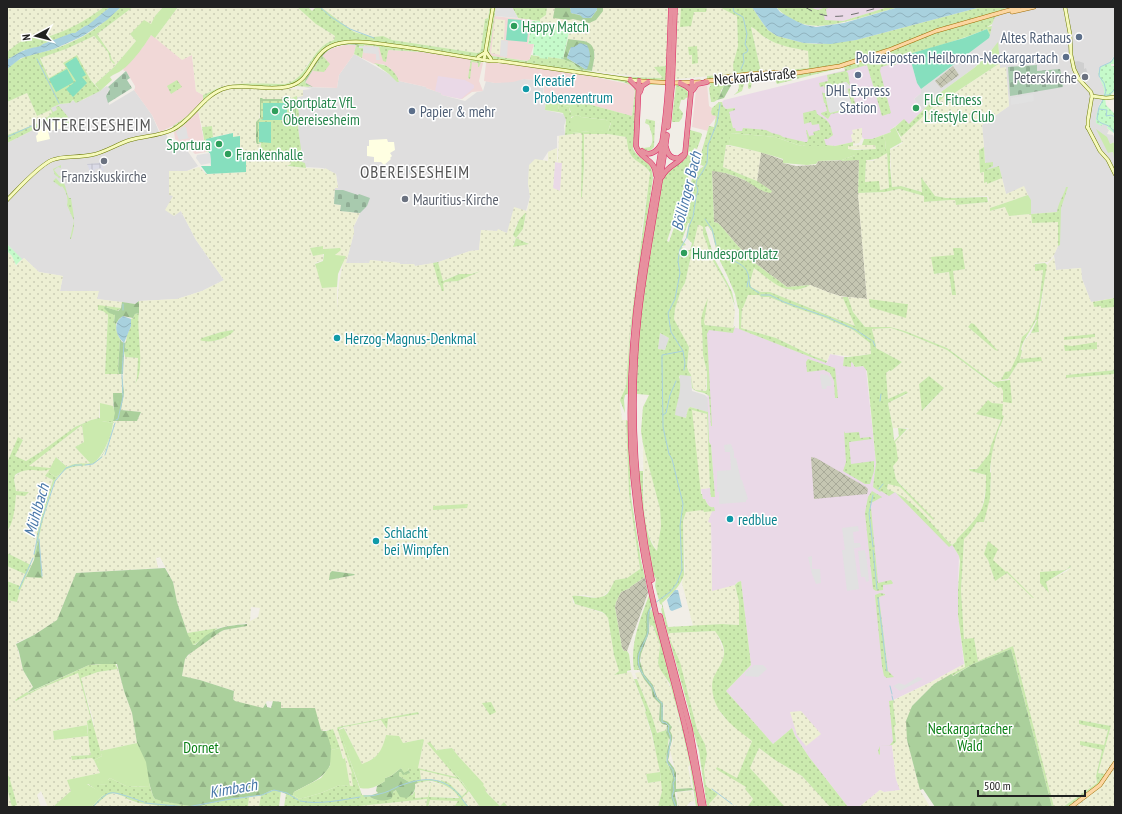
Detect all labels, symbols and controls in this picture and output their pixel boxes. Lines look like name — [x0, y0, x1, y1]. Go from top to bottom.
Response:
north arrow — [16, 16, 56, 56]
place label: Happy Match — [522, 17, 589, 36]
marker: Happy Match — [509, 21, 519, 31]
place label: Altes Rathaus — [1000, 28, 1071, 47]
marker: Altes Rathaus — [1074, 32, 1084, 42]
text: N — [19, 33, 33, 41]
place label: Polizeiposten Heilbronn-Neckargartach — [856, 48, 1058, 67]
marker: Polizeiposten Heilbronn-Neckargartach — [1061, 52, 1071, 62]
street label: Neckartalstraße — [713, 63, 797, 89]
place label: Peterskirche — [1014, 68, 1077, 87]
marker: DHL Express Station — [853, 70, 863, 80]
place label: Kreatief Probenzentrum — [534, 71, 613, 107]
marker: Peterskirche — [1080, 72, 1090, 82]
place label: DHL Express Station — [826, 81, 890, 117]
marker: Kreatief Probenzentrum — [521, 84, 531, 94]
place label: FLC Fitness Lifestyle Club — [924, 90, 994, 126]
place label: Sportplatz VfL Obereisesheim — [283, 93, 360, 129]
place label: Papier & mehr — [420, 102, 496, 121]
marker: FLC Fitness Lifestyle Club — [911, 103, 921, 113]
marker: Sportplatz VfL Obereisesheim — [270, 106, 280, 116]
marker: Papier & mehr — [407, 106, 417, 116]
district label: UNTEREISESHEIM — [32, 114, 152, 136]
place label: Sportura — [166, 135, 211, 154]
marker: Sportura — [214, 139, 224, 149]
place label: Frankenhalle — [236, 145, 303, 164]
marker: Frankenhalle — [223, 149, 233, 159]
water label: Böllinger Bach — [667, 149, 706, 232]
marker: Franziskuskirche — [99, 156, 109, 166]
district label: OBEREISESHEIM — [360, 161, 470, 183]
place label: Franziskuskirche — [61, 167, 147, 186]
place label: Mauritius-Kirche — [413, 190, 499, 209]
marker: Mauritius-Kirche — [400, 194, 410, 204]
place label: Hundesportplatz — [692, 244, 778, 263]
marker: Hundesportplatz — [679, 248, 689, 258]
place label: Herzog-Magnus-Denkmal — [345, 329, 477, 348]
marker: Herzog-Magnus-Denkmal — [332, 333, 342, 343]
water label: Mühlbach — [19, 480, 53, 539]
place label: redblue — [738, 510, 778, 529]
marker: redblue — [725, 514, 735, 524]
place label: Schlacht bei Wimpfen — [384, 523, 449, 559]
marker: Schlacht bei Wimpfen — [371, 536, 381, 546]
park label: Neckargartacher Wald — [928, 719, 1013, 755]
park label: Dornet — [183, 738, 219, 757]
scale bar — [978, 772, 1085, 798]
water label: Kimbach — [208, 774, 259, 802]
text: 500 m — [984, 778, 1011, 793]

